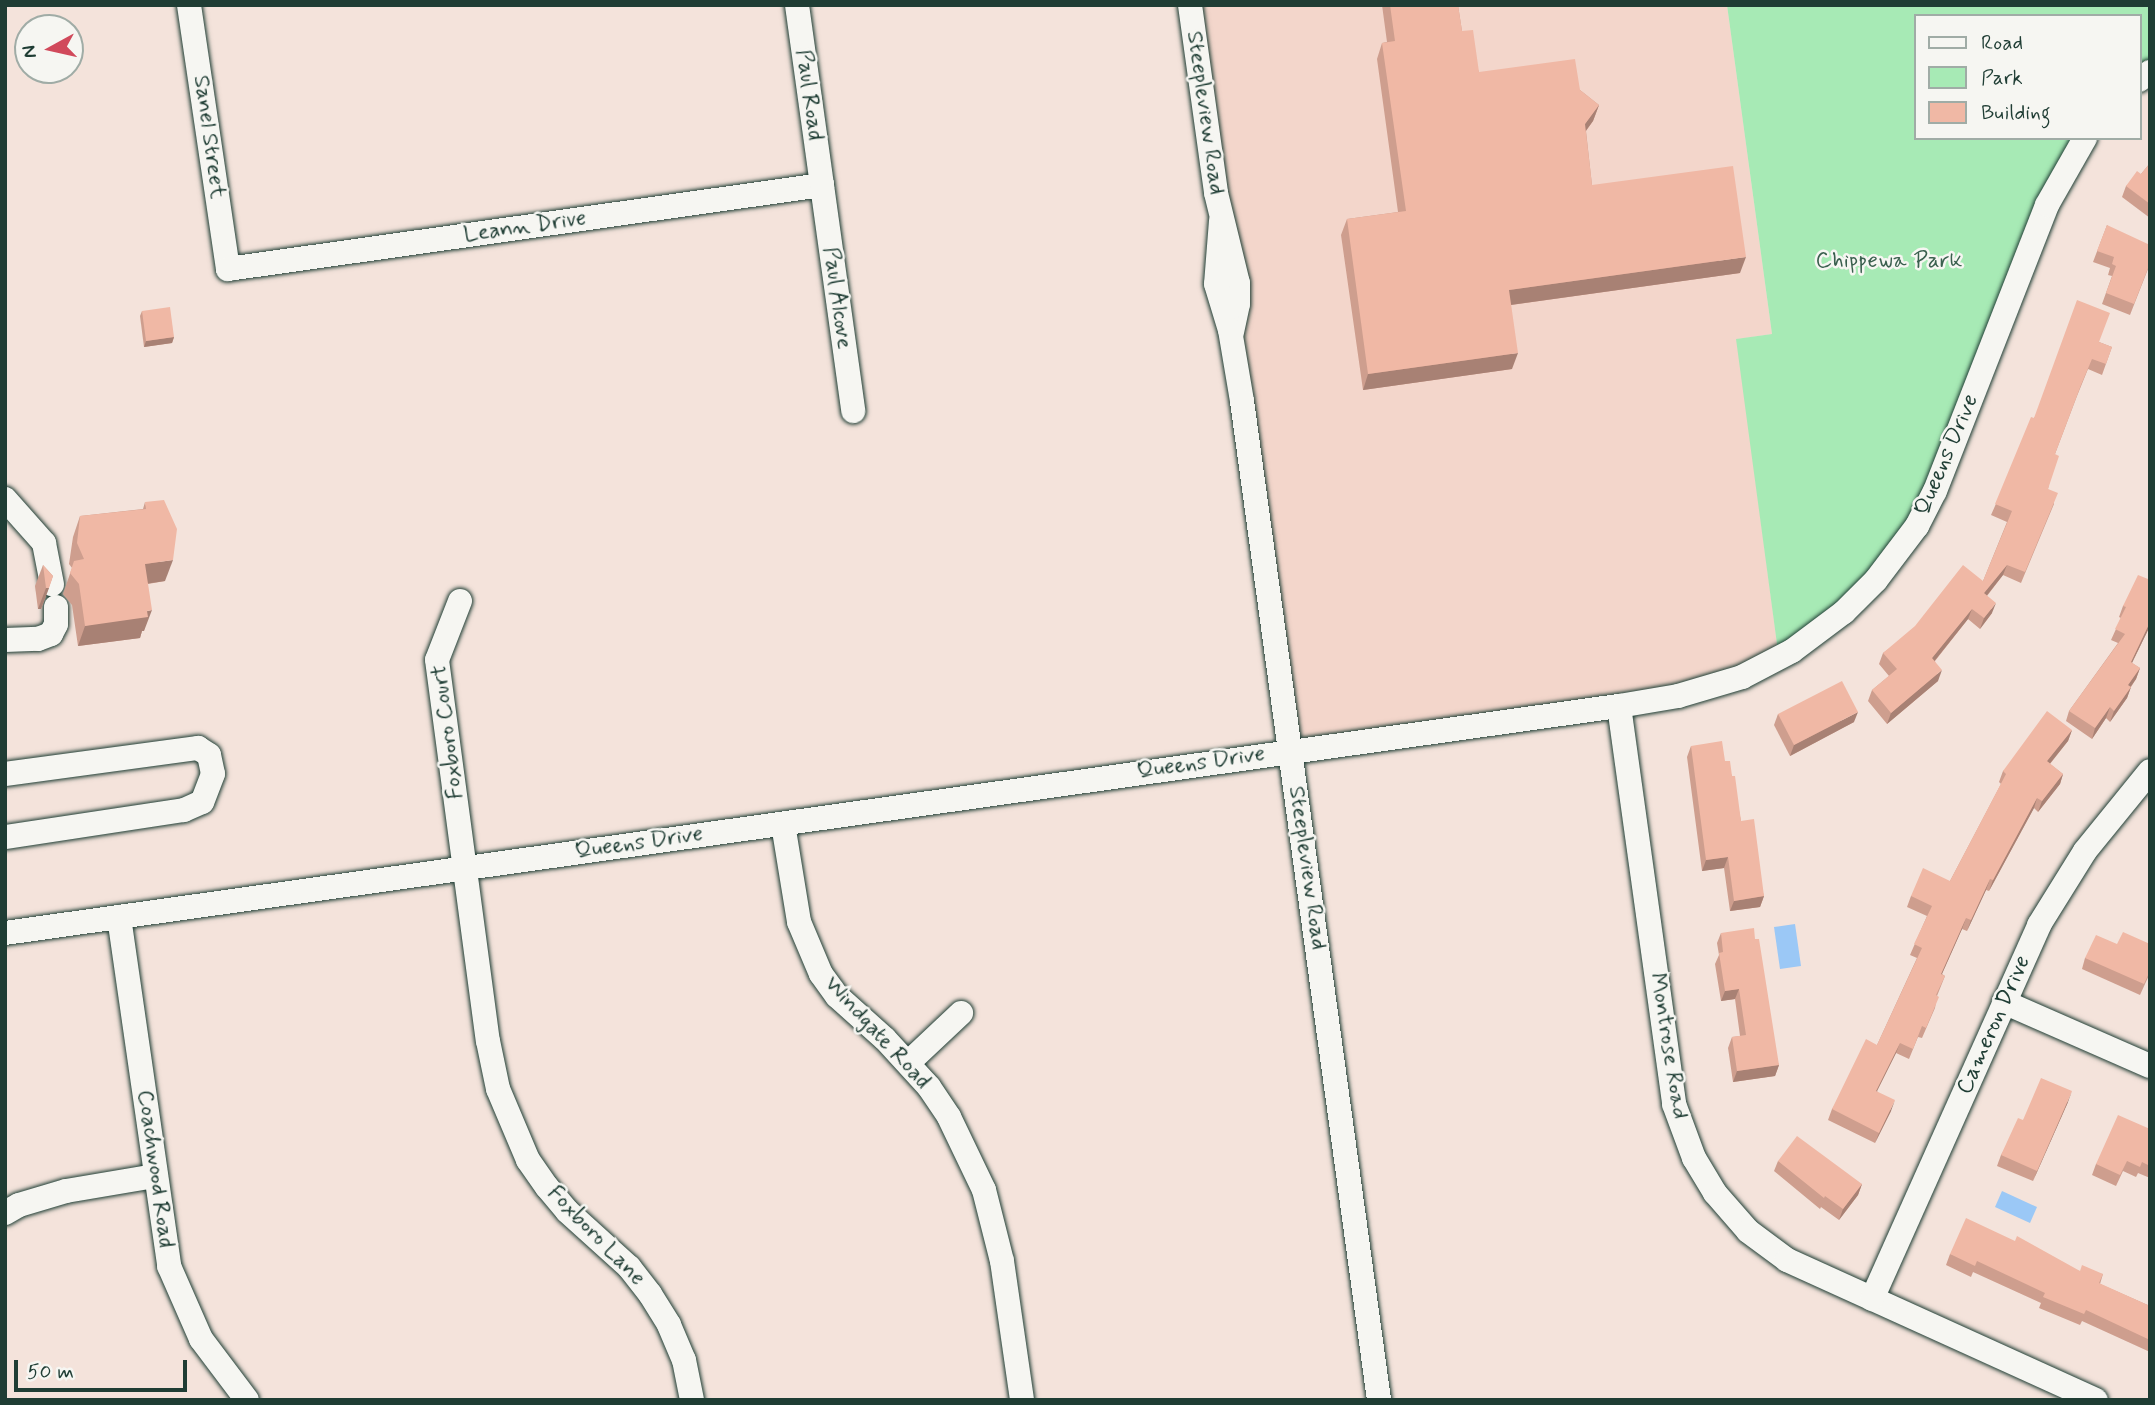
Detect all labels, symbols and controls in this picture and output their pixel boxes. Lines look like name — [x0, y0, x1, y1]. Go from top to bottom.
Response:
north arrow — [14, 14, 84, 84]
legend — [1913, 14, 2141, 140]
street label: Steepleview Road — [1180, 29, 1230, 197]
text: Road — [1981, 29, 2023, 57]
text: N — [16, 44, 43, 60]
street label: Paul Road — [789, 48, 829, 142]
text: Park — [1981, 64, 2023, 92]
street label: Sanel Street — [187, 73, 231, 201]
text: Building — [1981, 99, 2051, 127]
street label: Leann Drive — [462, 205, 588, 249]
street label: Paul Alcove — [816, 244, 858, 352]
park label: Chippewa Park — [1817, 247, 1961, 275]
street label: Queens Drive — [1909, 391, 1985, 519]
street label: Foxboro Court — [426, 663, 470, 801]
street label: Queens Drive — [1136, 740, 1266, 786]
street label: Steepleview Road — [1282, 784, 1332, 952]
street label: Queens Drive — [574, 820, 704, 866]
street label: Cameron Drive — [1951, 952, 2037, 1098]
street label: Windgate Road — [818, 971, 936, 1095]
street label: Montrose Road — [1643, 972, 1693, 1120]
street label: Coachwood Road — [130, 1089, 180, 1249]
street label: Foxboro Lane — [541, 1180, 651, 1292]
scale bar — [18, 1346, 191, 1390]
text: 50 m — [27, 1358, 74, 1386]

